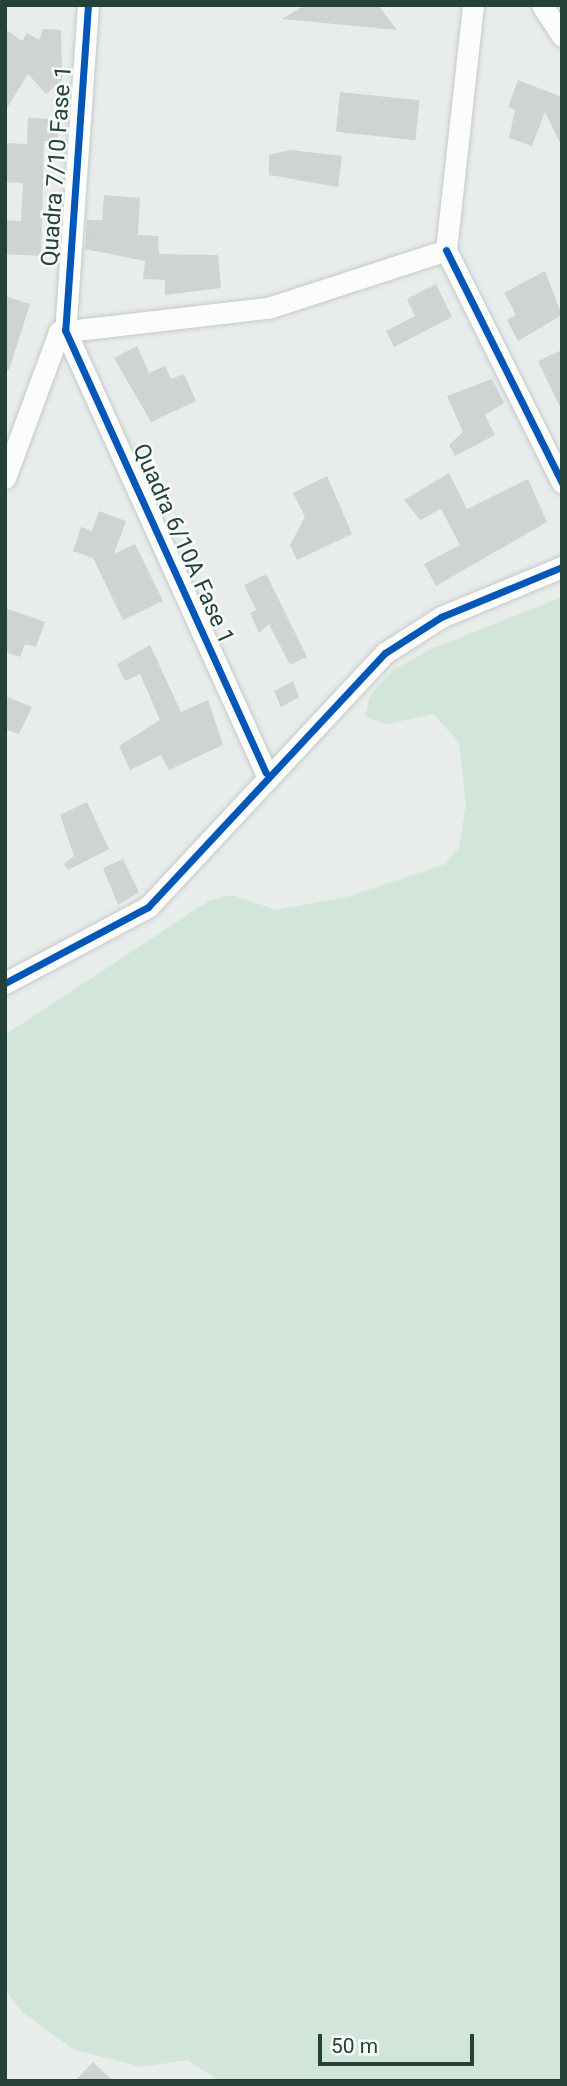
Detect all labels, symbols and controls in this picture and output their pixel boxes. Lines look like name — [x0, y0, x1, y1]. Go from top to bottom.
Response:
street label: Quadra 7/10 Fase 1 — [36, 65, 78, 267]
street label: Quadra 6/10A Fase 1 — [126, 440, 240, 648]
scale bar — [322, 2020, 478, 2064]
text: 50 m — [331, 2034, 378, 2058]

